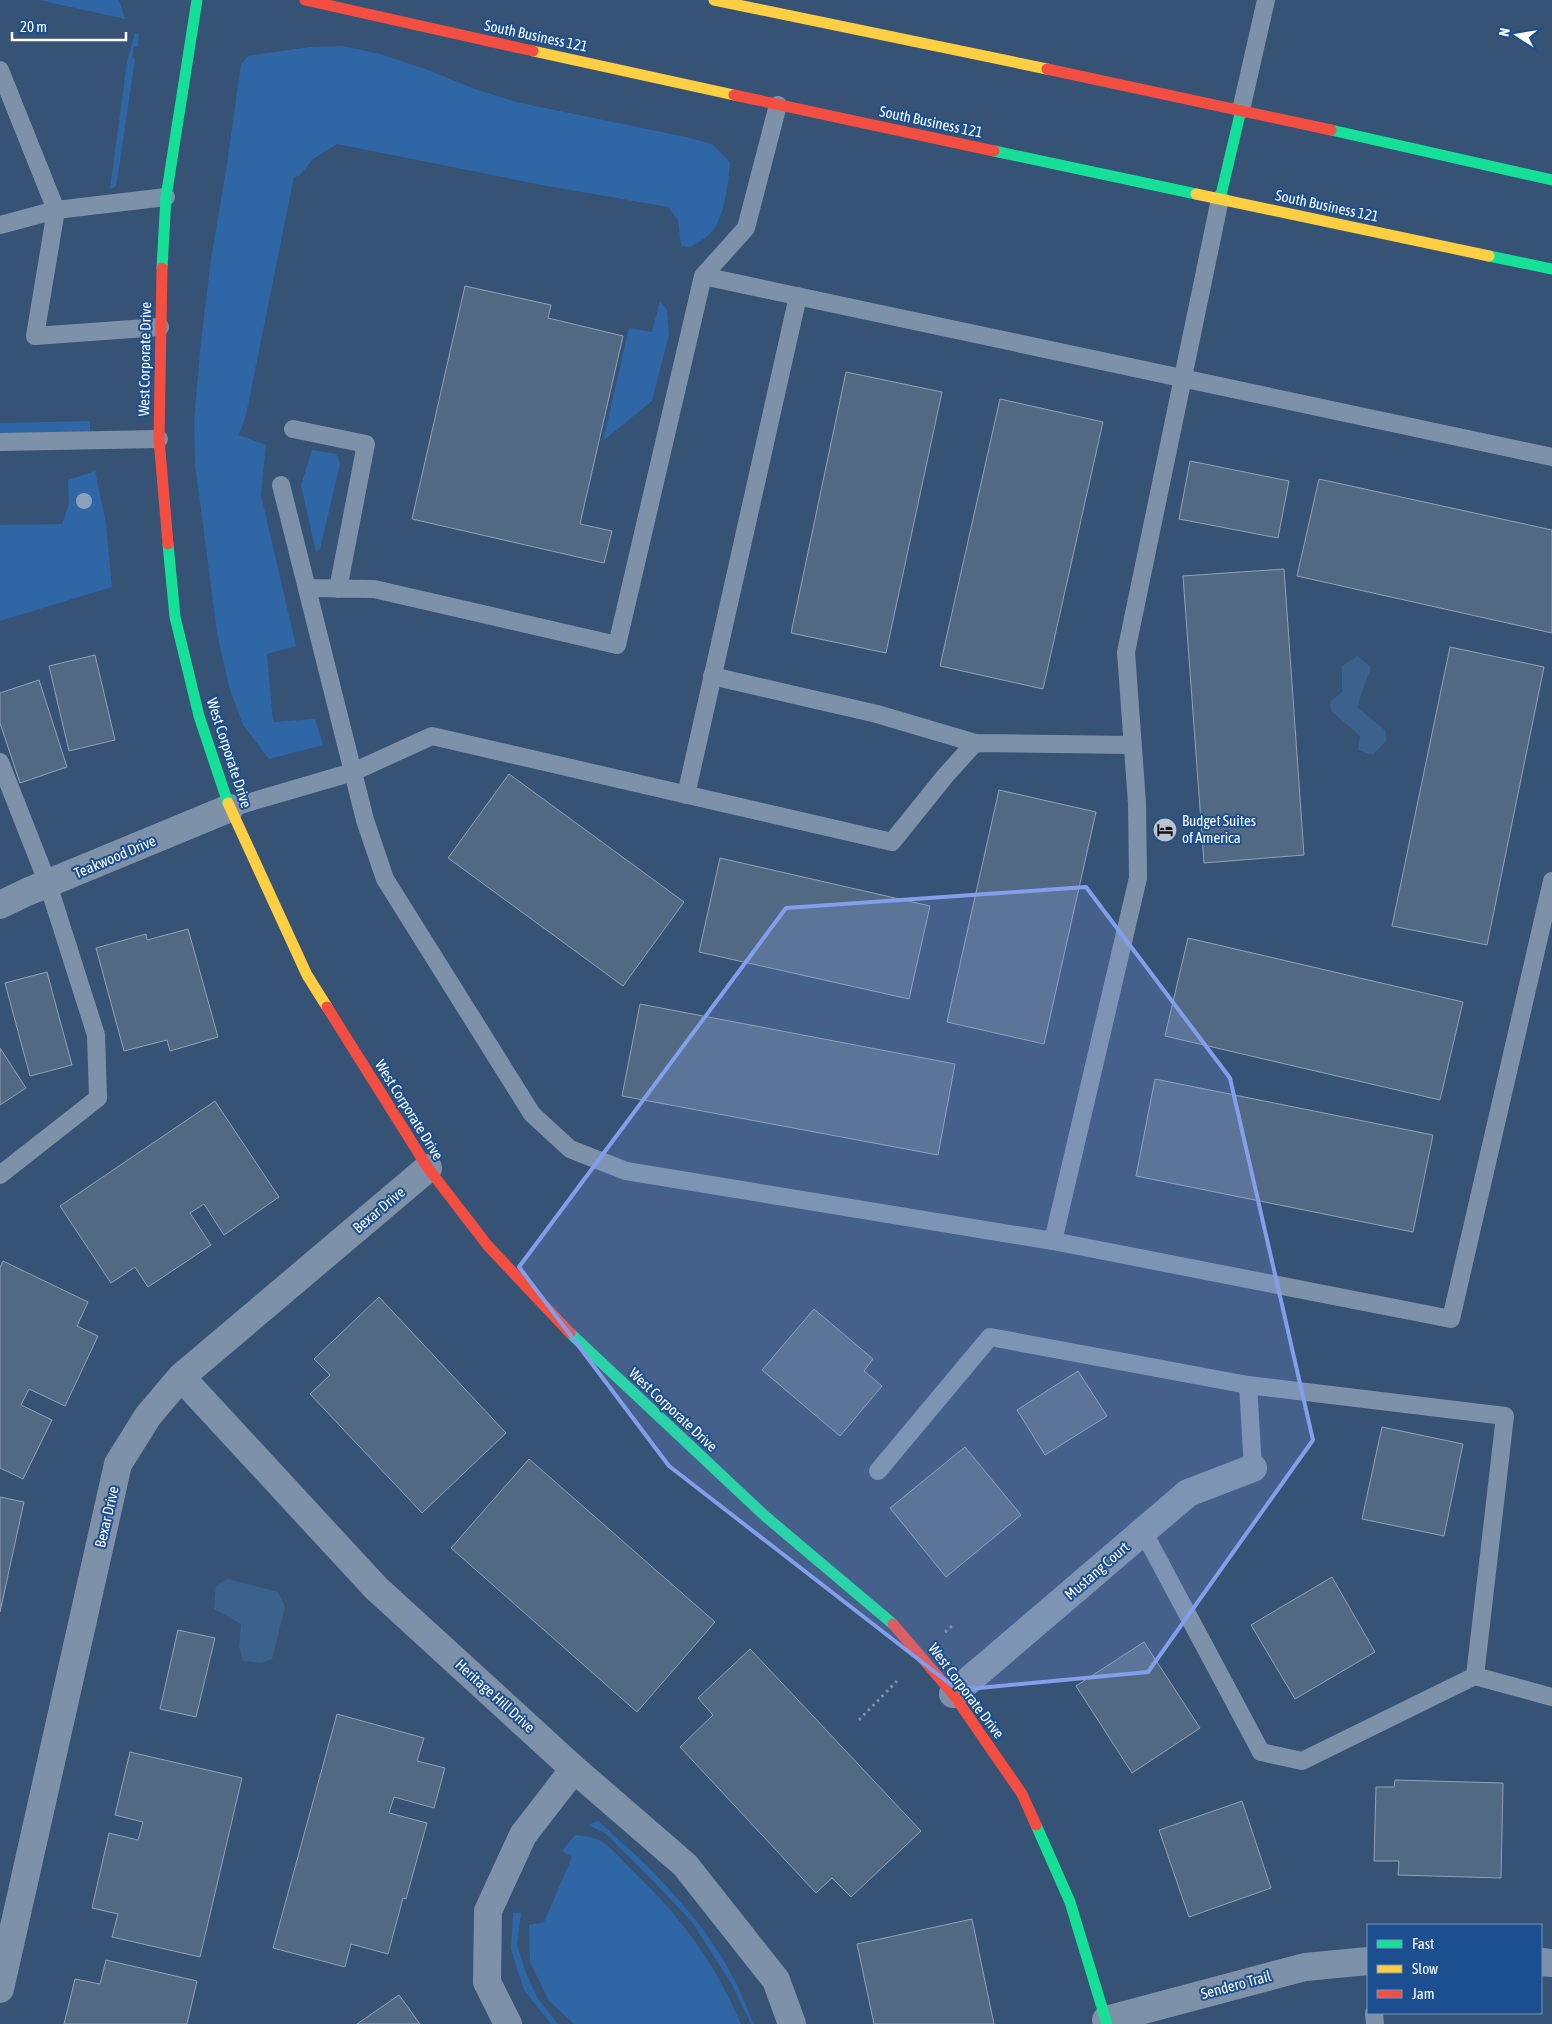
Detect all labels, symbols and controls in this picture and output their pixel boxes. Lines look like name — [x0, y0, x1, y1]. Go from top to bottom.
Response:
scale bar — [12, 10, 126, 42]
north arrow — [1492, 10, 1542, 60]
street label: South Business 121 — [483, 16, 589, 55]
text: 20 m — [20, 18, 47, 35]
text: N — [1496, 27, 1513, 38]
street label: South Business 121 — [878, 102, 984, 141]
street label: South Business 121 — [1274, 186, 1380, 225]
street label: West Corporate Drive — [135, 301, 154, 416]
street label: West Corporate Drive — [204, 696, 255, 810]
place label: Budget Suites of America — [1182, 812, 1256, 846]
hotel icon: Budget Suites of America — [1152, 817, 1178, 843]
street label: Teakwood Drive — [71, 832, 158, 881]
street label: West Corporate Drive — [372, 1057, 447, 1163]
street label: Bexar Drive — [349, 1183, 408, 1236]
street label: West Corporate Drive — [626, 1364, 721, 1455]
street label: Bexar Drive — [91, 1484, 122, 1549]
street label: Mustang Court — [1061, 1538, 1132, 1603]
street label: West Corporate Drive — [925, 1640, 1008, 1742]
street label: Heritage Hill Drive — [452, 1656, 539, 1736]
legend — [1367, 1924, 1542, 2014]
text: Fast — [1412, 1935, 1434, 1952]
text: Slow — [1412, 1960, 1438, 1977]
street label: Sendero Trail — [1199, 1967, 1273, 2002]
text: Jam — [1412, 1985, 1435, 2002]

